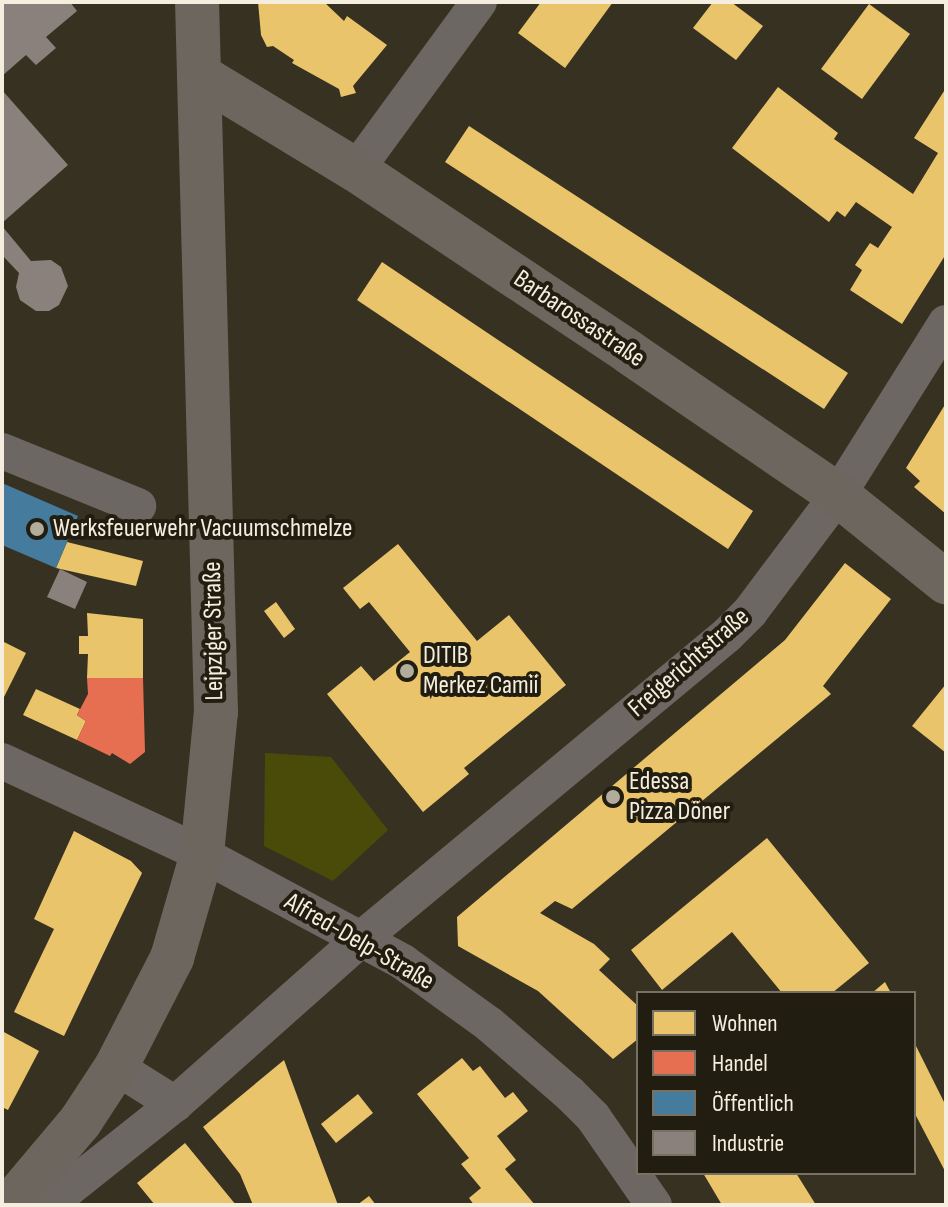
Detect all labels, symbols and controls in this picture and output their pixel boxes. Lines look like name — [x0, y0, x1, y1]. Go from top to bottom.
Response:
street label: Barbarossastraße — [507, 264, 651, 374]
place label: Werksfeuerwehr Vacuumschmelze — [53, 513, 353, 545]
marker: Werksfeuerwehr Vacuumschmelze — [28, 520, 46, 538]
street label: Leipziger Straße — [197, 561, 231, 701]
street label: Freigerichtstraße — [622, 602, 756, 724]
place label: DITIB Merkez Camii — [423, 640, 538, 702]
marker: DITIB Merkez Camii — [398, 662, 416, 680]
place label: Edessa Pizza Döner — [629, 766, 730, 828]
marker: Edessa Pizza Döner — [604, 788, 622, 806]
street label: Alfred-Delp-Straße — [279, 887, 439, 997]
legend — [636, 991, 916, 1175]
text: Wohnen — [712, 1009, 778, 1038]
text: Handel — [712, 1049, 768, 1078]
text: Öffentlich — [712, 1089, 794, 1118]
text: Industrie — [712, 1129, 784, 1158]

